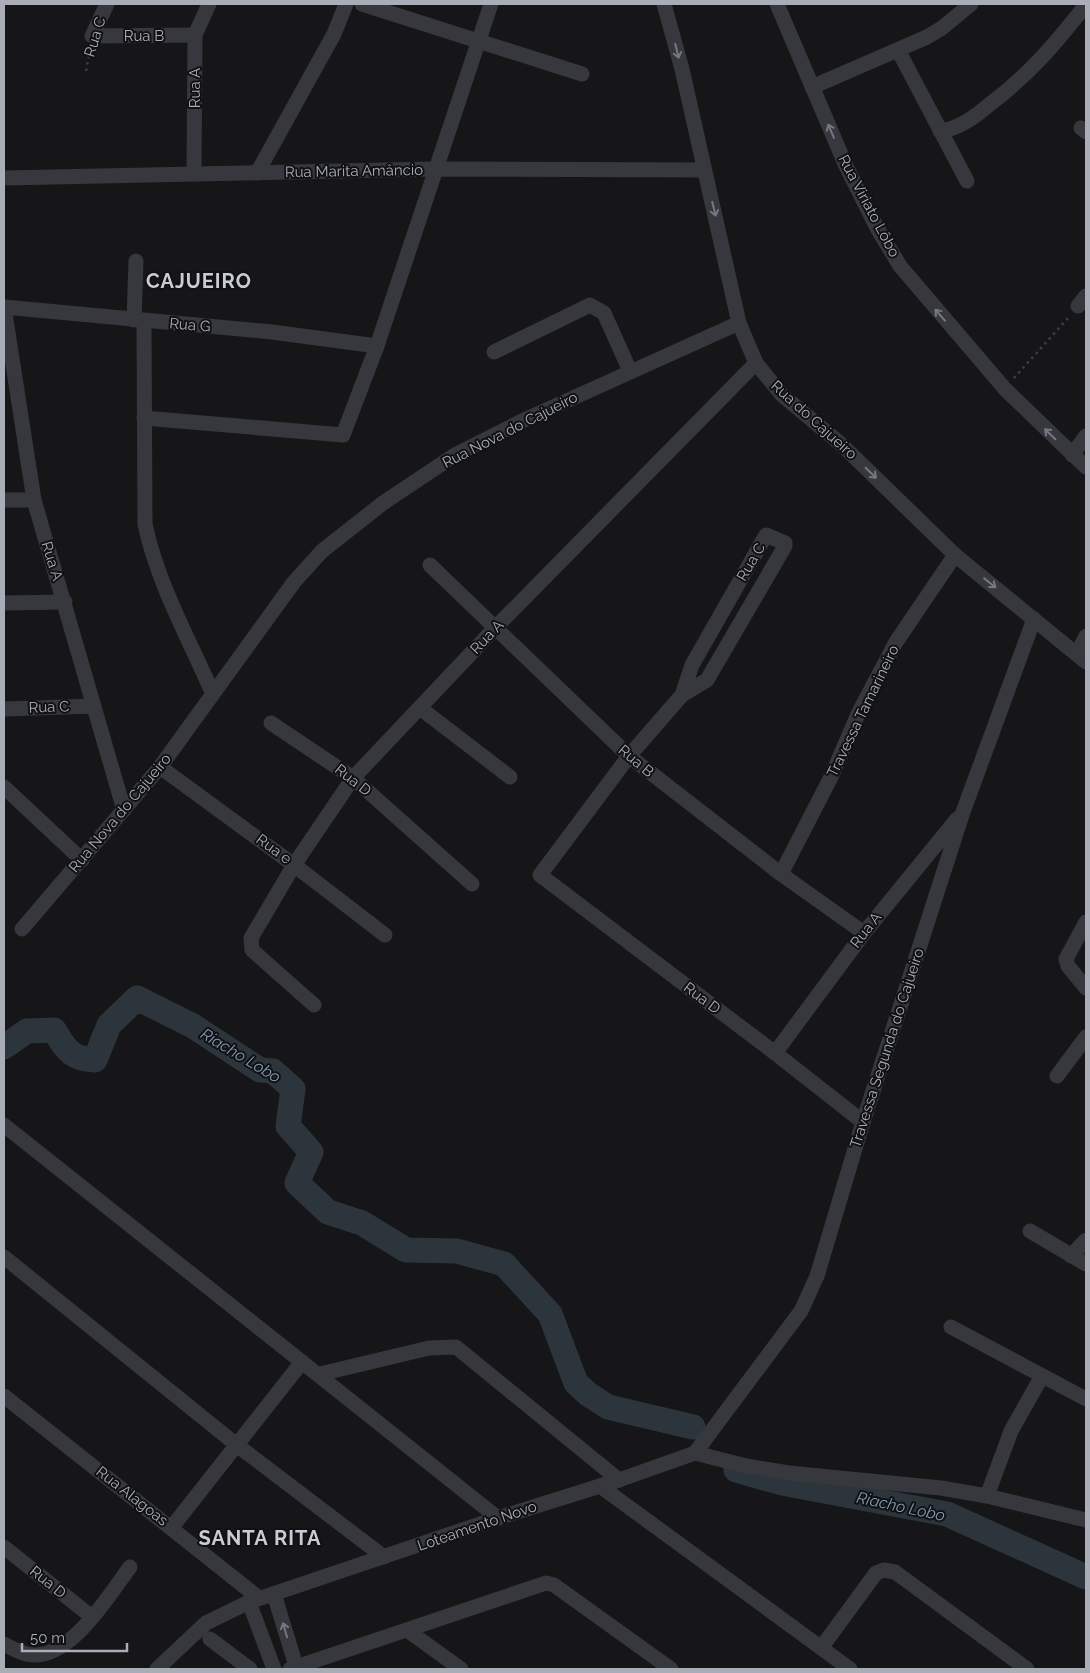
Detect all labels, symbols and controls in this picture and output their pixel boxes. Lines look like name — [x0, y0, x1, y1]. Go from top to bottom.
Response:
street label: Rua C — [80, 15, 110, 59]
street label: Rua B — [124, 27, 164, 45]
one-way arrow — [673, 42, 682, 58]
street label: Rua A — [186, 68, 204, 108]
one-way arrow — [825, 124, 835, 139]
street label: Rua Viriato Lôbo — [834, 152, 904, 260]
street label: Rua Marita Amâncio — [285, 161, 423, 181]
one-way arrow — [710, 201, 719, 217]
district label: CAJUEIRO — [146, 269, 252, 293]
one-way arrow — [934, 308, 946, 321]
street label: Rua G — [169, 314, 211, 336]
street label: Rua do Cajueiro — [767, 377, 861, 463]
street label: Rua Nova do Cajueiro — [439, 388, 581, 472]
one-way arrow — [1044, 428, 1057, 440]
one-way arrow — [865, 467, 877, 479]
street label: Rua A — [38, 539, 66, 583]
street label: Rua C — [733, 540, 769, 584]
one-way arrow — [984, 578, 997, 589]
street label: Rua A — [467, 616, 507, 658]
street label: Travessa Tamarineiro — [823, 642, 903, 780]
street label: Rua C — [28, 697, 70, 717]
street label: Rua B — [615, 741, 657, 781]
street label: Rua Nova do Cajueiro — [65, 750, 175, 876]
street label: Rua D — [331, 760, 375, 800]
street label: Rua e — [253, 830, 295, 868]
street label: Rua A — [847, 909, 885, 951]
street label: Travessa Segunda do Cajueiro — [846, 946, 928, 1150]
street label: Rua D — [680, 978, 724, 1018]
water label: Riacho Lobo — [197, 1024, 284, 1087]
street label: Rua Alagoas — [93, 1462, 171, 1530]
water label: Riacho Lobo — [855, 1488, 947, 1525]
street label: Loteamento Novo — [415, 1497, 539, 1555]
district label: SANTA RITA — [199, 1526, 321, 1550]
street label: Rua D — [26, 1562, 70, 1602]
scale bar — [22, 1620, 128, 1652]
one-way arrow — [280, 1622, 290, 1638]
text: 50 m — [30, 1629, 65, 1647]

